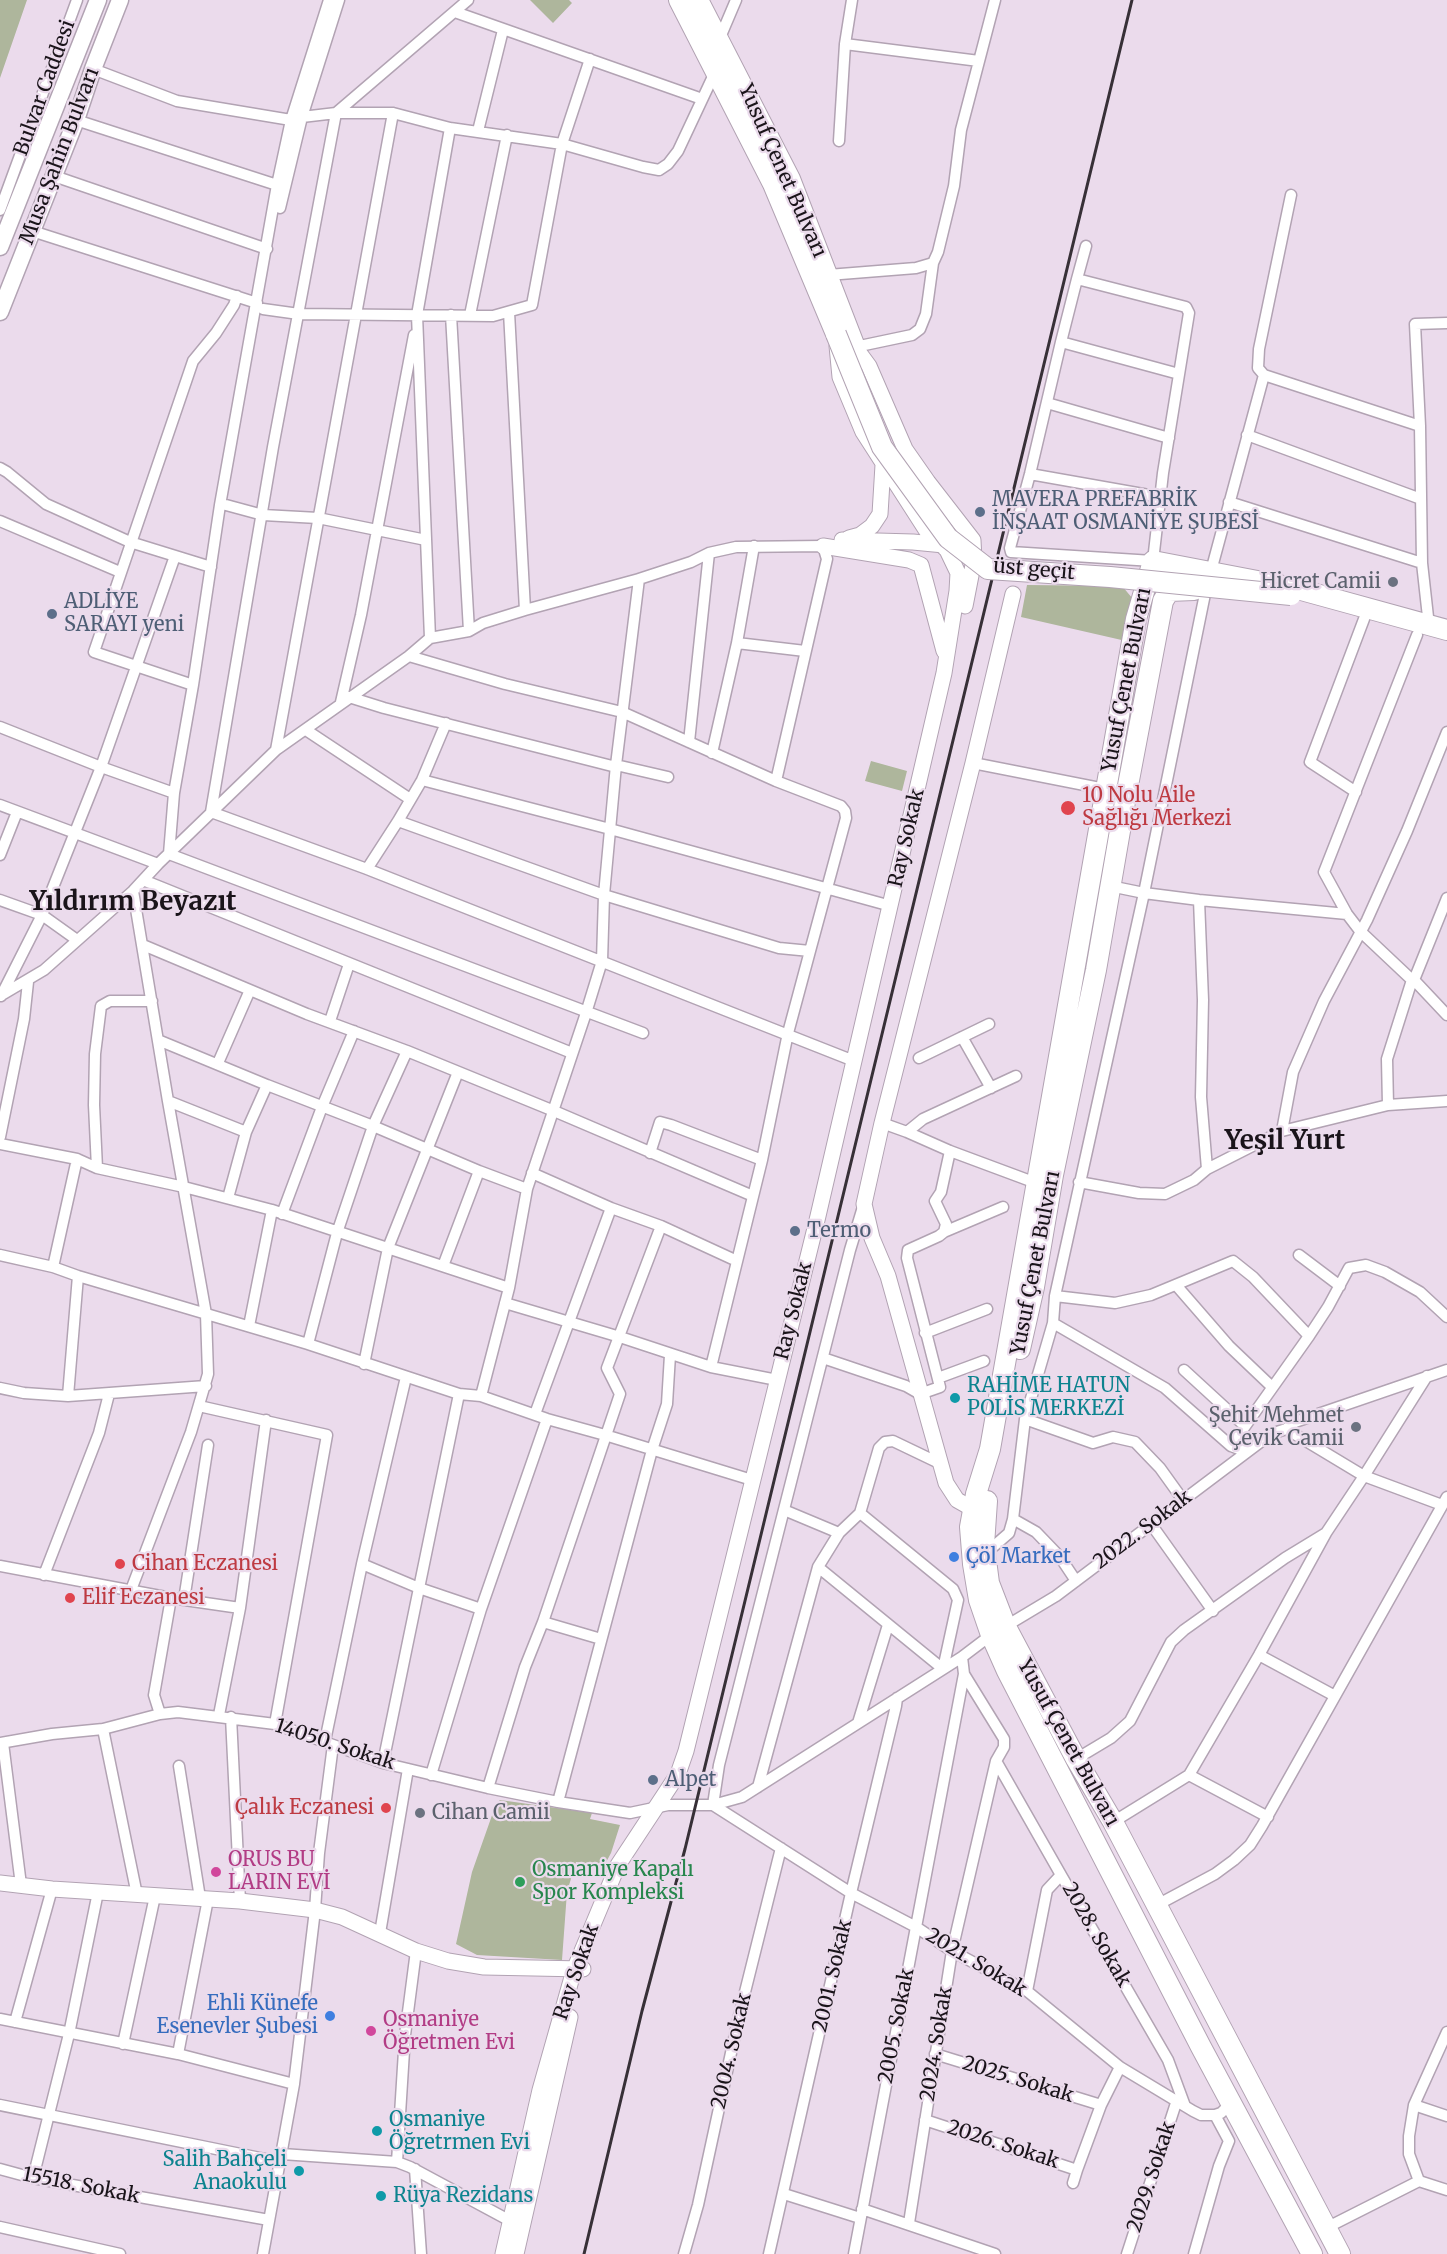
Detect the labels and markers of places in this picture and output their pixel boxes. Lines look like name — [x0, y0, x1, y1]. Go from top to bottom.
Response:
place label: MAVERA PREFABRİK İNŞAAT OSMANİYE ŞUBESİ — [992, 488, 1259, 535]
marker: MAVERA PREFABRİK İNŞAAT OSMANİYE ŞUBESİ — [973, 505, 987, 519]
place label: Hicret Camii — [1260, 570, 1381, 594]
marker: Hicret Camii — [1386, 575, 1400, 589]
place label: ADLİYE SARAYI yeni — [64, 590, 184, 637]
marker: ADLİYE SARAYI yeni — [45, 607, 59, 621]
place label: 10 Nolu Aile Sağlığı Merkezi — [1082, 784, 1231, 831]
marker: 10 Nolu Aile Sağlığı Merkezi — [1059, 799, 1077, 817]
place label: Termo — [807, 1219, 871, 1243]
marker: Termo — [788, 1224, 802, 1238]
place label: RAHİME HATUN POLİS MERKEZİ — [967, 1374, 1130, 1421]
marker: RAHİME HATUN POLİS MERKEZİ — [948, 1391, 962, 1405]
place label: Şehit Mehmet Çevik Camii — [1208, 1404, 1344, 1451]
marker: Şehit Mehmet Çevik Camii — [1349, 1420, 1363, 1434]
place label: Çöl Market — [966, 1545, 1071, 1569]
marker: Çöl Market — [947, 1550, 961, 1564]
place label: Cihan Eczanesi — [132, 1552, 278, 1576]
marker: Cihan Eczanesi — [113, 1557, 127, 1571]
place label: Elif Eczanesi — [82, 1586, 205, 1610]
marker: Elif Eczanesi — [63, 1591, 77, 1605]
place label: Alpet — [665, 1768, 716, 1792]
marker: Alpet — [646, 1773, 660, 1787]
place label: Çalık Eczanesi — [235, 1796, 374, 1820]
marker: Çalık Eczanesi — [379, 1801, 393, 1815]
place label: Cihan Camii — [432, 1801, 550, 1825]
marker: Cihan Camii — [413, 1806, 427, 1820]
place label: ORUS BU LARIN EVİ — [228, 1848, 330, 1895]
place label: Osmaniye Kapalı Spor Kompleksi — [532, 1858, 694, 1905]
marker: ORUS BU LARIN EVİ — [209, 1865, 223, 1879]
marker: Osmaniye Kapalı Spor Kompleksi — [513, 1875, 527, 1889]
place label: Ehli Künefe Esenevler Şubesi — [156, 1992, 318, 2039]
place label: Osmaniye Öğretmen Evi — [383, 2008, 515, 2055]
marker: Ehli Künefe Esenevler Şubesi — [323, 2009, 337, 2023]
marker: Osmaniye Öğretmen Evi — [364, 2024, 378, 2038]
place label: Osmaniye Öğretrmen Evi — [389, 2108, 530, 2155]
marker: Osmaniye Öğretrmen Evi — [370, 2124, 384, 2138]
place label: Salih Bahçeli Anaokulu — [163, 2148, 287, 2195]
marker: Salih Bahçeli Anaokulu — [292, 2164, 306, 2178]
place label: Rüya Rezidans — [393, 2184, 533, 2208]
marker: Rüya Rezidans — [374, 2189, 388, 2203]

